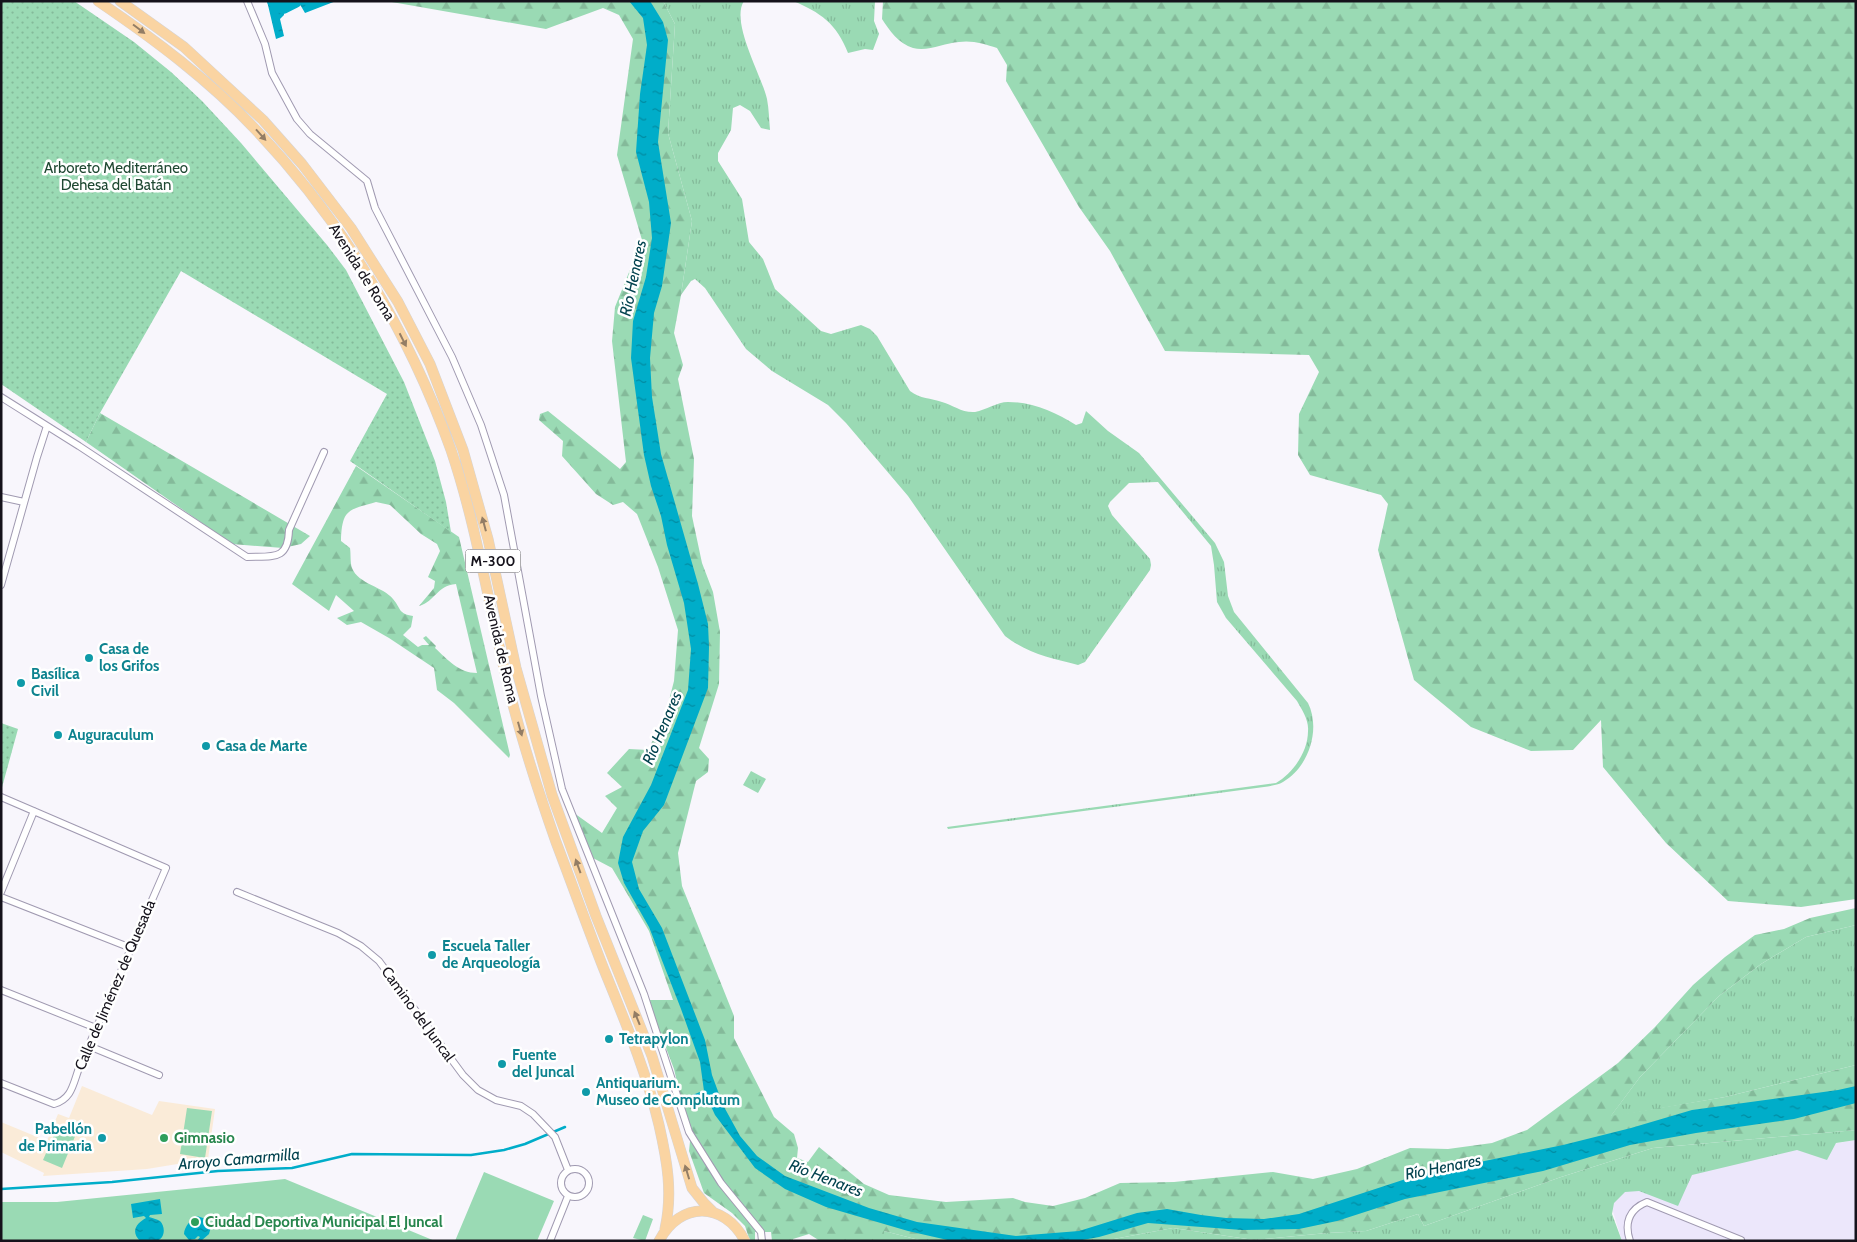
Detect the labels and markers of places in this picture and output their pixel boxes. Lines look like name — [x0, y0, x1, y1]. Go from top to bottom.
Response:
place label: Casa de los Grifos — [99, 640, 159, 675]
marker: Casa de los Grifos — [83, 652, 95, 664]
place label: Basílica Civil — [31, 665, 80, 700]
marker: Basílica Civil — [15, 677, 27, 689]
place label: Auguraculum — [68, 726, 154, 744]
marker: Auguraculum — [52, 729, 64, 741]
place label: Casa de Marte — [216, 737, 307, 755]
marker: Casa de Marte — [200, 740, 212, 752]
place label: Escuela Taller de Arqueología — [442, 937, 541, 972]
marker: Escuela Taller de Arqueología — [426, 949, 438, 961]
place label: Tetrapylon — [619, 1030, 689, 1048]
marker: Tetrapylon — [603, 1033, 615, 1045]
place label: Fuente del Juncal — [512, 1046, 575, 1081]
marker: Fuente del Juncal — [496, 1058, 508, 1070]
place label: Antiquarium. Museo de Complutum — [596, 1074, 740, 1109]
marker: Antiquarium. Museo de Complutum — [580, 1086, 592, 1098]
place label: Pabellón de Primaria — [18, 1120, 93, 1155]
place label: Gimnasio — [174, 1129, 235, 1147]
marker: Pabellón de Primaria — [96, 1132, 108, 1144]
marker: Gimnasio — [158, 1132, 170, 1144]
place label: Ciudad Deportiva Municipal El Juncal — [205, 1213, 443, 1231]
marker: Ciudad Deportiva Municipal El Juncal — [189, 1216, 201, 1228]

